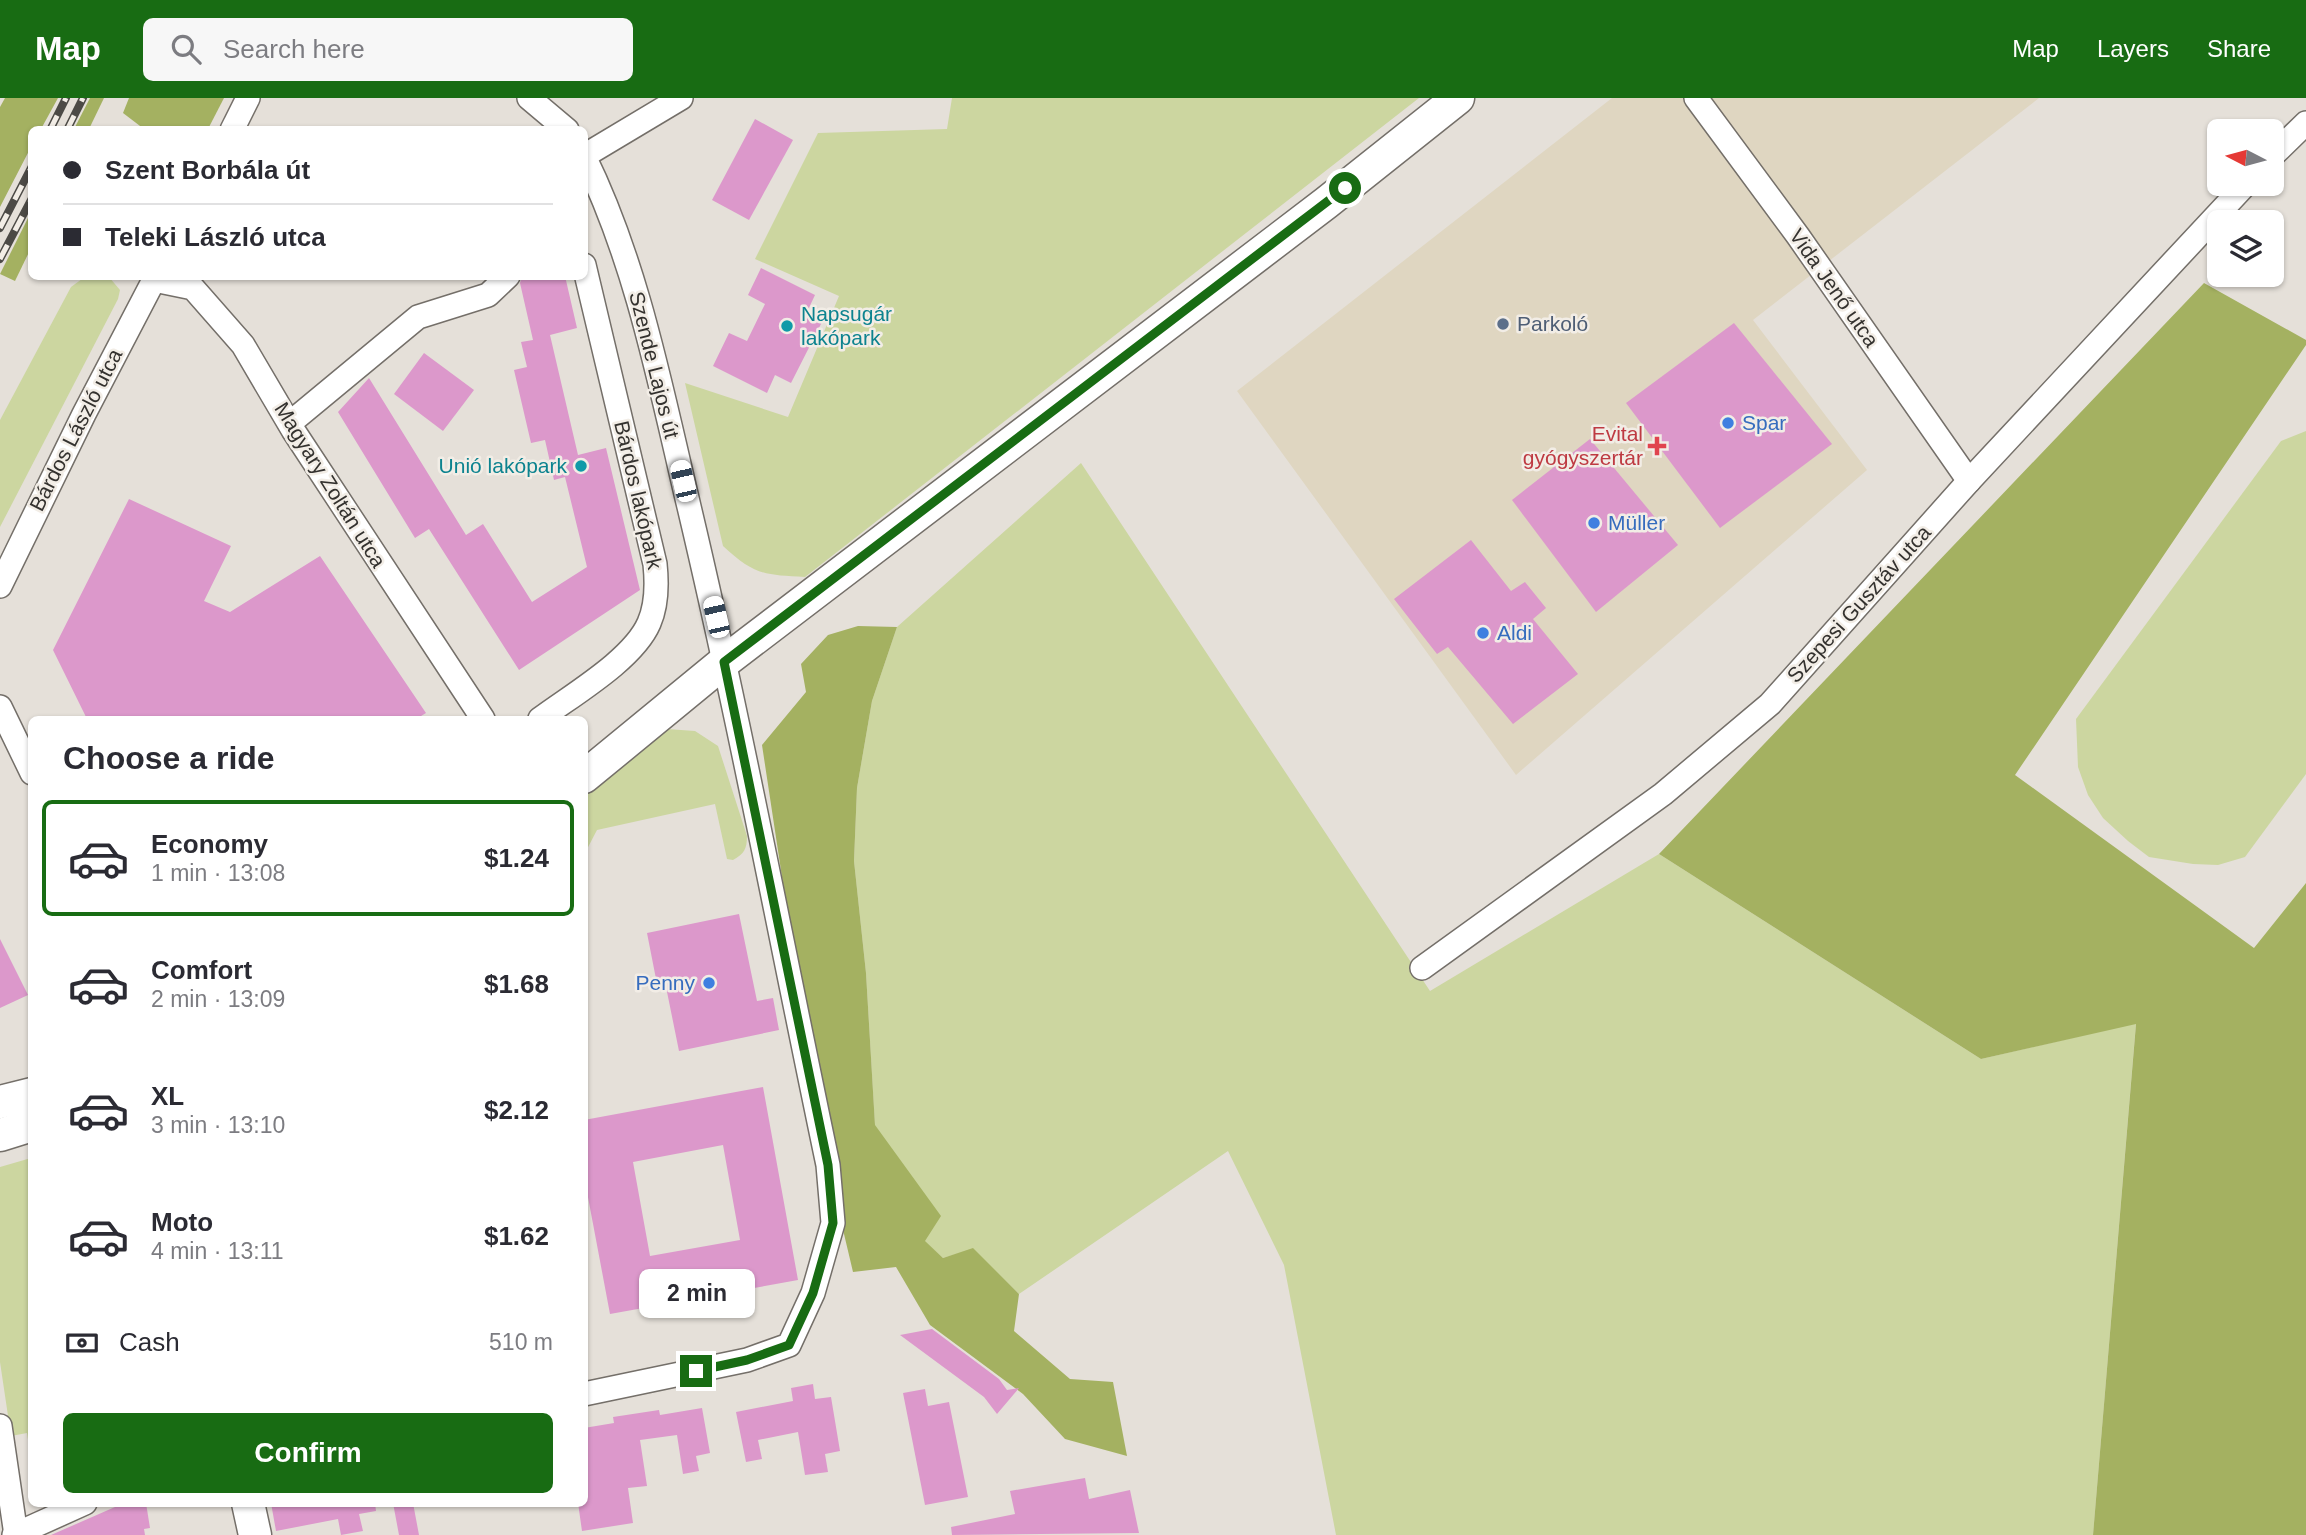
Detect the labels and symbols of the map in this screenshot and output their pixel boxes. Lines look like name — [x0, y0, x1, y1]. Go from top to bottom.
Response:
north arrow — [2207, 119, 2284, 196]
route start — [1329, 172, 1361, 204]
street label: Vida Jenő utca — [1785, 224, 1884, 351]
street label: Szende Lajos út — [625, 289, 684, 441]
place label: Napsugár lakópark — [801, 302, 892, 349]
place label: Parkoló — [1517, 312, 1588, 335]
marker: Parkoló — [1495, 316, 1511, 332]
marker: Napsugár lakópark — [779, 318, 795, 334]
street label: Bárdos László utca — [25, 345, 126, 515]
street label: Magyary Zoltán utca — [270, 398, 391, 572]
place label: Spar — [1742, 411, 1786, 434]
marker: Spar — [1720, 415, 1736, 431]
street label: Bárdos lakópark — [610, 418, 667, 572]
place label: Evital gyógyszertár — [1523, 422, 1643, 469]
marker: Evital gyógyszertár — [1649, 438, 1665, 454]
place label: Unió lakópark — [439, 454, 567, 477]
marker: Unió lakópark — [573, 458, 589, 474]
car — [669, 458, 698, 504]
place label: Müller — [1608, 511, 1665, 534]
marker: Müller — [1586, 515, 1602, 531]
street label: Szepesi Gusztáv utca — [1782, 520, 1935, 687]
car — [702, 594, 731, 640]
place label: Aldi — [1497, 621, 1532, 644]
marker: Aldi — [1475, 625, 1491, 641]
place label: Penny — [635, 971, 695, 994]
marker: Penny — [701, 975, 717, 991]
callout: 2 min — [638, 1270, 754, 1318]
route end — [680, 1355, 712, 1387]

